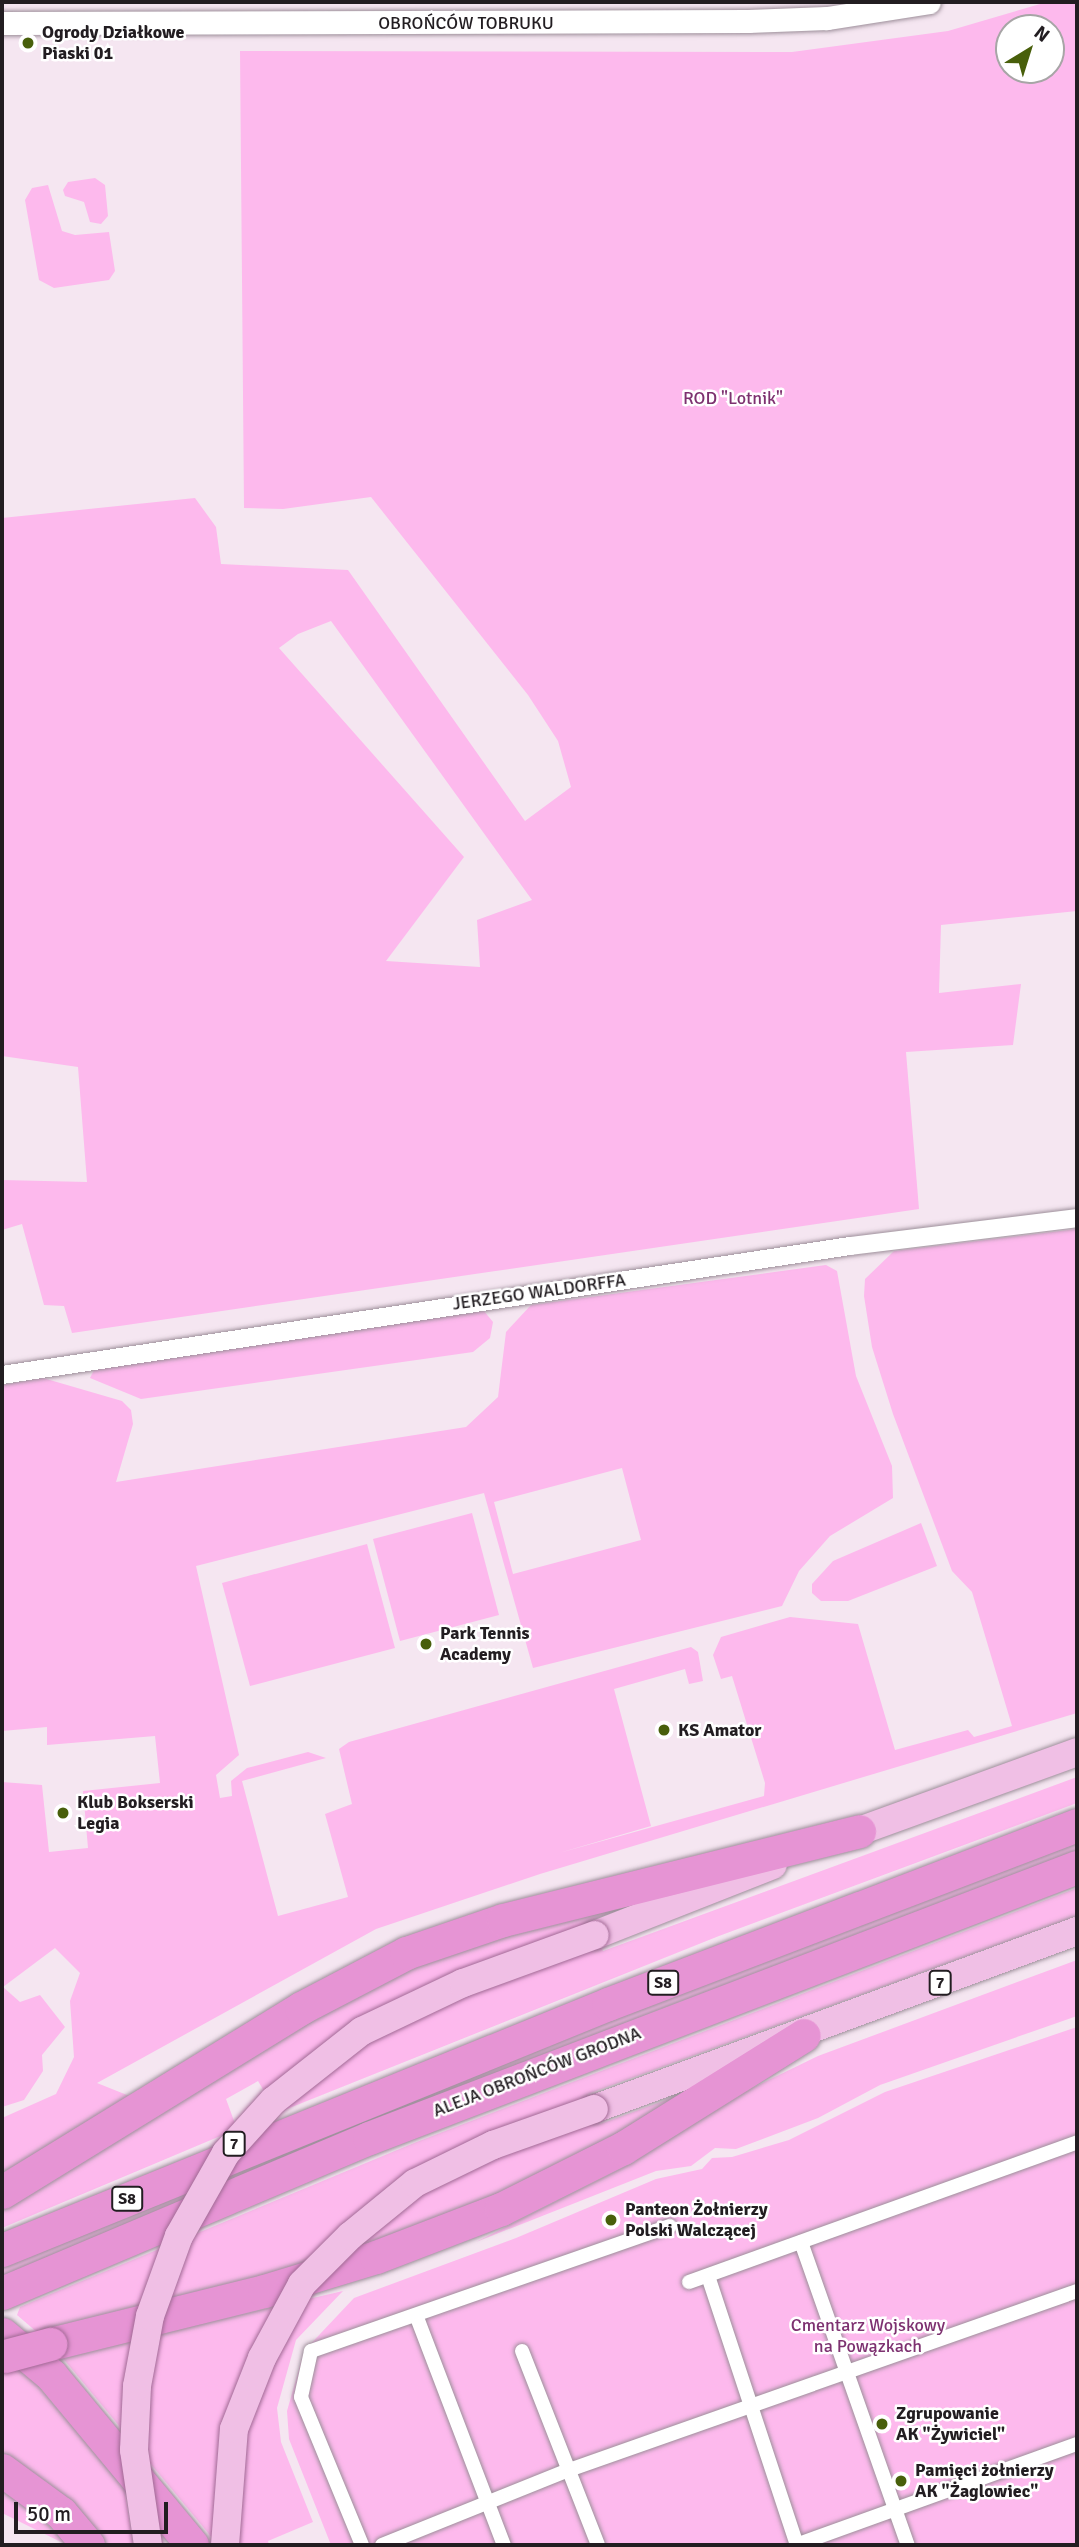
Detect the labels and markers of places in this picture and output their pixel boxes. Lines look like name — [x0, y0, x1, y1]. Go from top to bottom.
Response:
place label: Ogrody Działkowe Piaski 01 — [42, 22, 184, 64]
marker: Ogrody Działkowe Piaski 01 — [20, 35, 36, 51]
place label: Park Tennis Academy — [440, 1623, 530, 1666]
marker: Park Tennis Academy — [418, 1636, 434, 1652]
place label: KS Amator — [678, 1719, 761, 1741]
marker: KS Amator — [656, 1722, 672, 1738]
place label: Klub Bokserski Legia — [77, 1792, 194, 1834]
marker: Klub Bokserski Legia — [55, 1805, 71, 1821]
place label: Panteon Żołnierzy Polski Walczącej — [625, 2199, 768, 2242]
marker: Panteon Żołnierzy Polski Walczącej — [603, 2212, 619, 2228]
place label: Zgrupowanie AK "Żywiciel" — [896, 2403, 1005, 2446]
marker: Zgrupowanie AK "Żywiciel" — [874, 2416, 890, 2432]
place label: Pamięci żołnierzy AK "Żaglowiec" — [915, 2460, 1054, 2502]
marker: Pamięci żołnierzy AK "Żaglowiec" — [893, 2473, 909, 2489]

